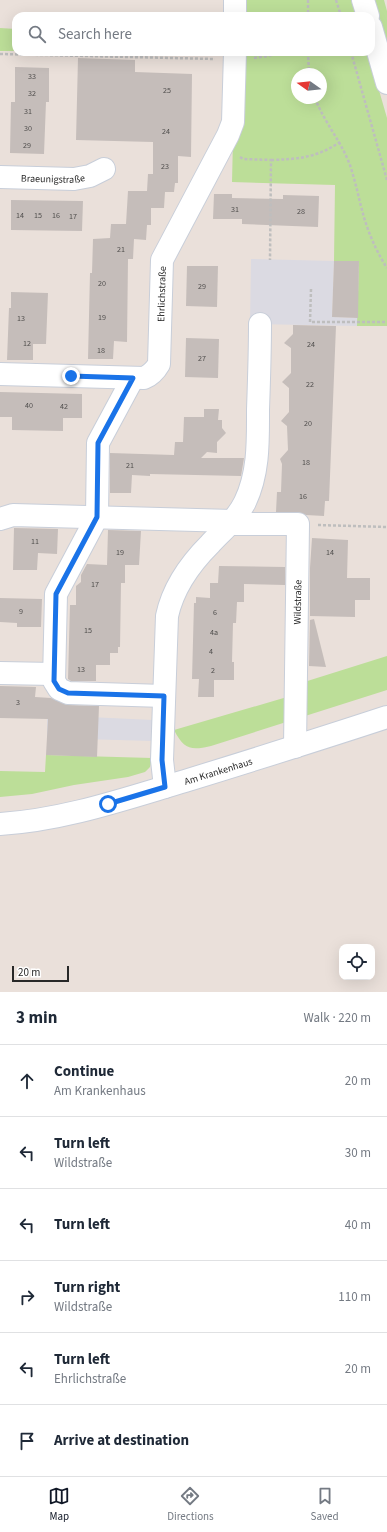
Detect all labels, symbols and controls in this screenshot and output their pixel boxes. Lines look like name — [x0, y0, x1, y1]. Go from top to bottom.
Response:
search box — [12, 12, 375, 56]
icon: search — [26, 23, 48, 45]
text: Search here — [58, 24, 132, 45]
north arrow — [291, 68, 327, 104]
house number: 33 — [28, 71, 36, 82]
house number: 25 — [163, 85, 171, 96]
house number: 32 — [28, 88, 36, 99]
house number: 31 — [24, 106, 32, 117]
house number: 30 — [24, 123, 32, 134]
house number: 24 — [162, 126, 170, 137]
house number: 29 — [23, 140, 31, 151]
house number: 23 — [161, 161, 169, 172]
street label: Braeunigstraße — [21, 171, 86, 187]
house number: 31 — [231, 204, 239, 215]
house number: 28 — [297, 206, 305, 217]
house number: 14 — [16, 210, 24, 221]
house number: 15 — [34, 210, 42, 221]
house number: 16 — [52, 210, 60, 221]
house number: 17 — [69, 211, 77, 222]
house number: 21 — [117, 244, 125, 255]
street label: Ehrlichstraße — [154, 266, 170, 322]
house number: 20 — [98, 278, 106, 289]
house number: 29 — [198, 281, 206, 292]
house number: 19 — [98, 312, 106, 323]
house number: 13 — [17, 313, 25, 324]
house number: 12 — [23, 338, 31, 349]
house number: 24 — [307, 339, 315, 350]
house number: 18 — [97, 345, 105, 356]
house number: 27 — [198, 353, 206, 364]
route end — [62, 367, 80, 385]
house number: 22 — [306, 379, 314, 390]
house number: 40 — [25, 400, 33, 411]
house number: 42 — [60, 401, 68, 412]
house number: 20 — [304, 418, 312, 429]
house number: 18 — [302, 457, 310, 468]
house number: 21 — [126, 460, 134, 471]
house number: 16 — [299, 491, 307, 502]
house number: 11 — [31, 536, 39, 547]
house number: 19 — [116, 547, 124, 558]
house number: 14 — [326, 547, 334, 558]
house number: 17 — [91, 579, 99, 590]
street label: Wildstraße — [291, 579, 305, 625]
house number: 9 — [19, 606, 23, 617]
house number: 6 — [213, 607, 217, 618]
house number: 15 — [84, 625, 92, 636]
house number: 4a — [210, 627, 218, 638]
house number: 4 — [209, 646, 213, 657]
house number: 13 — [77, 664, 85, 675]
house number: 2 — [211, 665, 215, 676]
house number: 3 — [16, 697, 20, 708]
street label: Am Krankenhaus — [183, 754, 254, 789]
route start — [99, 795, 117, 813]
map controls — [339, 944, 375, 980]
button: locate — [339, 944, 375, 980]
scale bar — [12, 964, 69, 983]
text: 20 m — [18, 965, 40, 980]
text: 3 min — [16, 1006, 57, 1030]
text: Walk · 220 m — [303, 1009, 371, 1027]
text: Continue — [54, 1061, 114, 1082]
icon: ahead — [16, 1070, 38, 1092]
text: 20 m — [345, 1072, 371, 1090]
text: Am Krankenhaus — [54, 1082, 146, 1100]
text: Turn left — [54, 1133, 110, 1154]
icon: left — [16, 1142, 38, 1164]
text: 30 m — [345, 1144, 371, 1162]
text: Wildstraße — [54, 1154, 112, 1172]
icon: left — [16, 1214, 38, 1236]
text: Turn left — [54, 1214, 110, 1235]
text: 40 m — [345, 1216, 371, 1234]
text: Turn right — [54, 1277, 120, 1298]
icon: right — [16, 1286, 38, 1308]
text: 110 m — [338, 1288, 371, 1306]
text: Wildstraße — [54, 1298, 112, 1316]
text: Turn left — [54, 1349, 110, 1370]
icon: left — [16, 1358, 38, 1380]
text: 20 m — [345, 1360, 371, 1378]
text: Ehrlichstraße — [54, 1370, 126, 1388]
icon: arrive — [16, 1430, 38, 1452]
text: Arrive at destination — [54, 1430, 189, 1451]
tab: Map — [48, 1485, 70, 1524]
tab: Directions — [167, 1485, 214, 1524]
tab: Saved — [311, 1485, 339, 1524]

